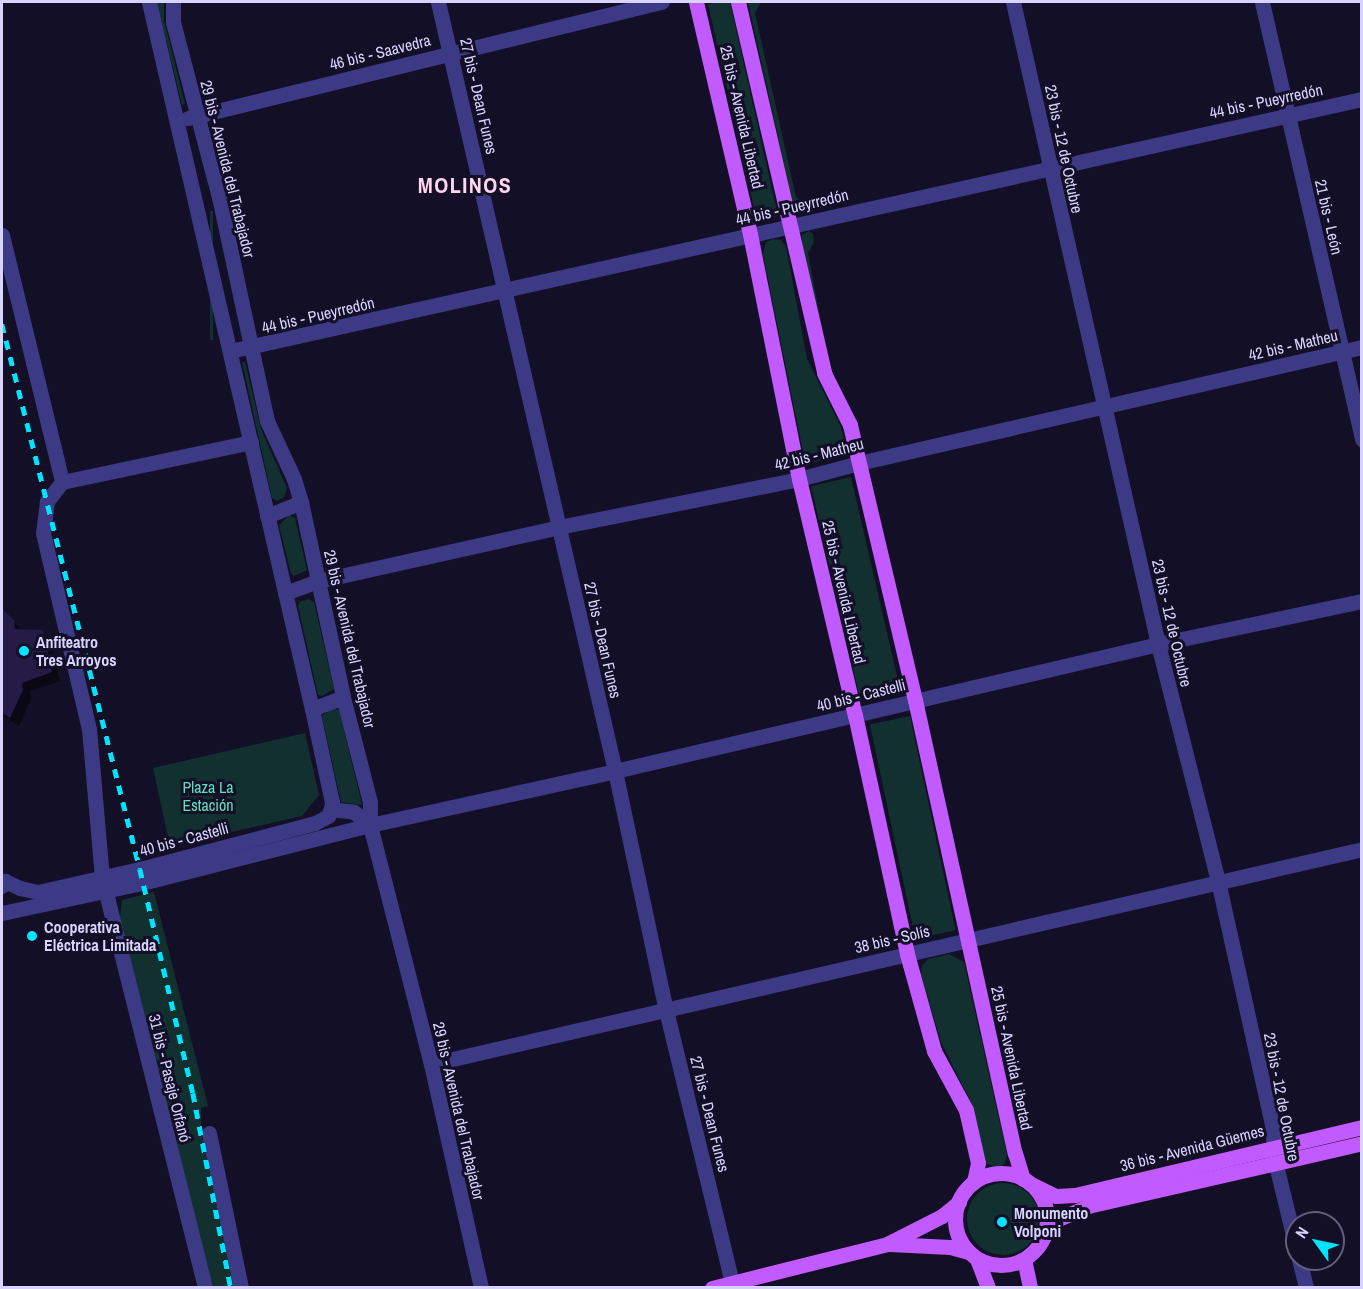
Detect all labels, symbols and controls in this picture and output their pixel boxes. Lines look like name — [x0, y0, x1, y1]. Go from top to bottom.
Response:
street label: 46 bis - Saavedra — [327, 30, 433, 74]
street label: 27 bis - Dean Funes — [456, 36, 502, 156]
street label: 25 bis - Avenida Libertad — [716, 43, 768, 191]
street label: 29 bis - Avenida del Trabajador — [197, 78, 259, 260]
street label: 44 bis - Pueyrredón — [1208, 80, 1324, 122]
street label: 23 bis - 12 de Octubre — [1041, 83, 1087, 215]
district label: MOLINOS — [418, 173, 512, 199]
street label: 21 bis - León — [1311, 178, 1347, 256]
street label: 44 bis - Pueyrredón — [734, 185, 850, 229]
street label: 44 bis - Pueyrredón — [260, 293, 376, 337]
street label: 42 bis - Matheu — [1246, 325, 1340, 365]
street label: 42 bis - Matheu — [772, 434, 866, 474]
street label: 25 bis - Avenida Libertad — [818, 518, 870, 666]
street label: 29 bis - Avenida del Trabajador — [320, 548, 380, 730]
street label: 23 bis - 12 de Octubre — [1148, 557, 1196, 689]
street label: 27 bis - Dean Funes — [580, 580, 626, 700]
place label: Anfiteatro Tres Arroyos — [36, 632, 117, 670]
marker: Anfiteatro Tres Arroyos — [17, 644, 31, 658]
street label: 40 bis - Castelli — [814, 675, 908, 715]
park label: Plaza La Estación — [182, 777, 234, 815]
street label: 40 bis - Castelli — [137, 818, 231, 860]
place label: Cooperativa Eléctrica Limitada — [44, 917, 156, 955]
street label: 38 bis - Solís — [853, 921, 931, 957]
marker: Cooperativa Eléctrica Limitada — [25, 929, 39, 943]
street label: 25 bis - Avenida Libertad — [987, 984, 1037, 1132]
street label: 31 bis - Pasaje Orfanó — [145, 1012, 195, 1144]
street label: 29 bis - Avenida del Trabajador — [429, 1020, 489, 1202]
street label: 23 bis - 12 de Octubre — [1260, 1031, 1304, 1163]
street label: 27 bis - Dean Funes — [686, 1054, 734, 1174]
street label: 36 bis - Avenida Güemes — [1118, 1121, 1266, 1175]
place label: Monumento Volponi — [1014, 1203, 1088, 1241]
north arrow — [1285, 1211, 1345, 1271]
marker: Monumento Volponi — [995, 1215, 1009, 1229]
text: N — [1290, 1222, 1313, 1242]

